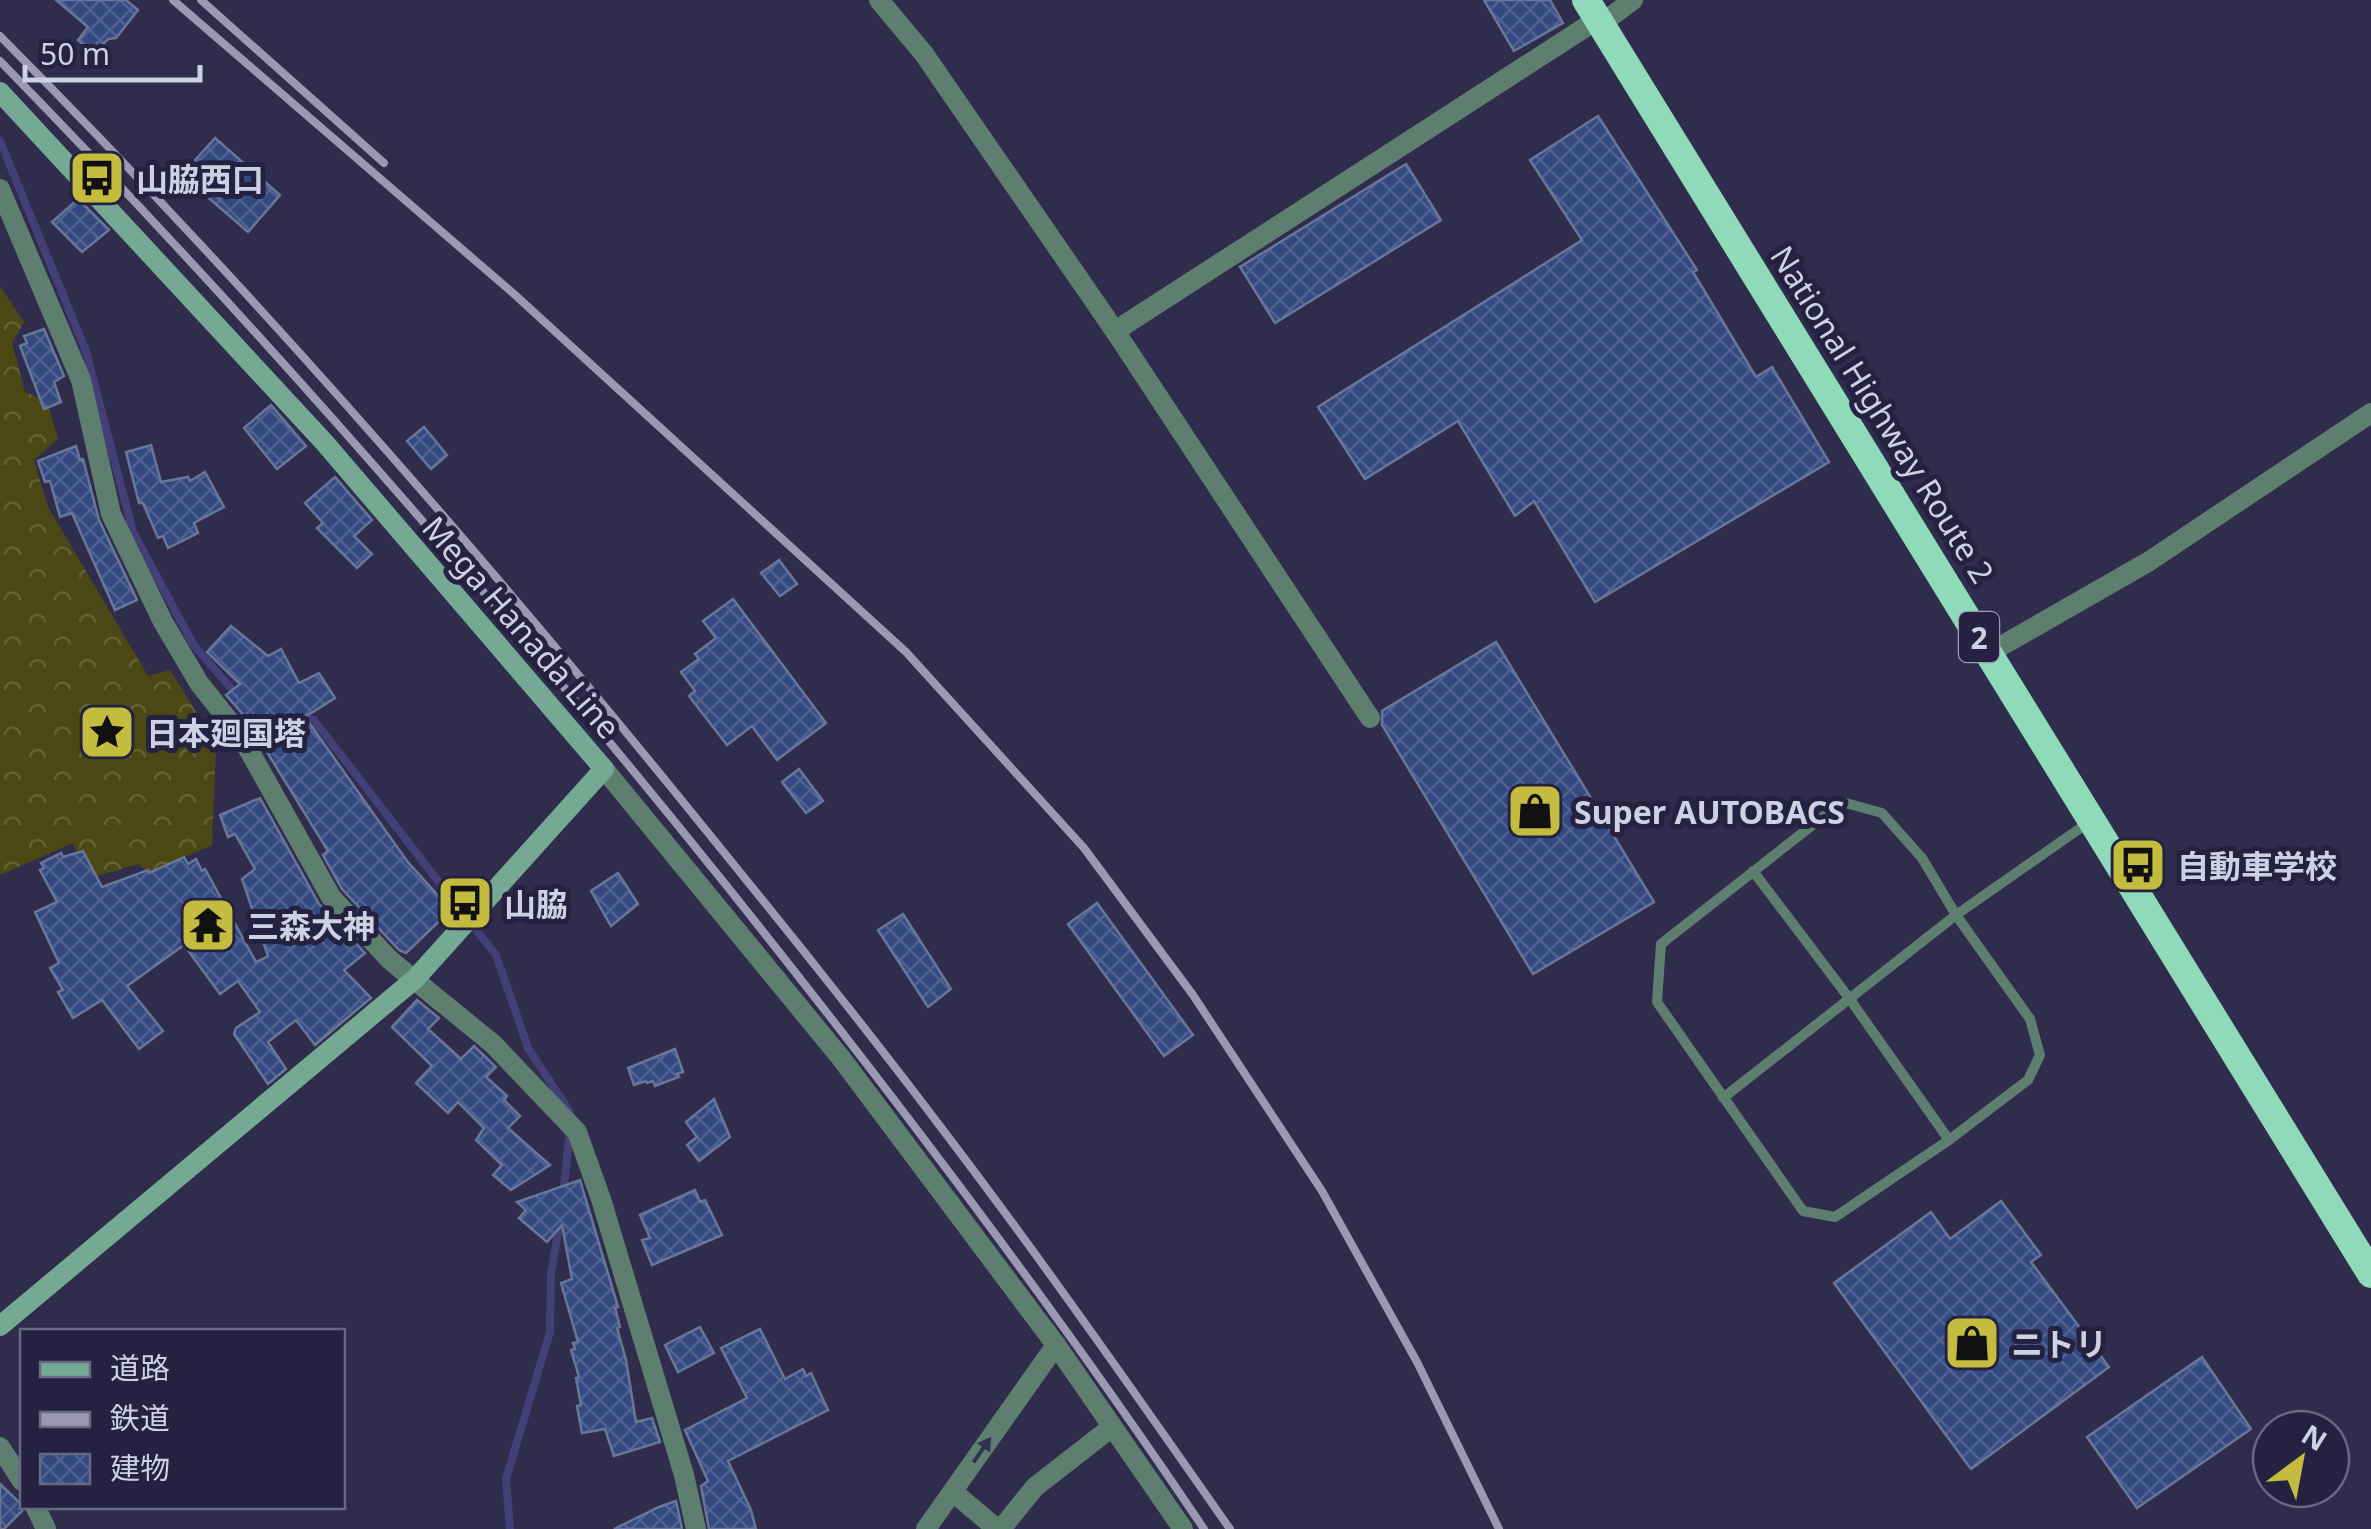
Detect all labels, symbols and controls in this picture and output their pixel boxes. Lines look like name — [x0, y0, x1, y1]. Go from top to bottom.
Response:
scale bar — [25, 20, 200, 82]
text: 50 m — [40, 33, 110, 74]
bus stop icon: 山脇西口 — [67, 148, 127, 208]
place label: 山脇西口 — [136, 157, 264, 200]
street label: National Highway Route 2 — [1761, 237, 2005, 591]
street label: Mega Hanada Line — [414, 507, 630, 747]
road number: 2 — [1959, 612, 1999, 662]
place icon: 日本廻国塔 — [77, 702, 137, 762]
place label: 日本廻国塔 — [146, 711, 306, 754]
shop icon: Super AUTOBACS — [1505, 781, 1565, 841]
place label: Super AUTOBACS — [1574, 790, 1845, 833]
bus stop icon: 自動車学校 — [2108, 835, 2168, 895]
place label: 自動車学校 — [2177, 844, 2337, 887]
bus stop icon: 山脇 — [435, 873, 495, 933]
place label: 山脇 — [504, 882, 568, 925]
temple icon: 三森大神 — [178, 895, 238, 955]
place label: 三森大神 — [247, 904, 375, 947]
shop icon: ニトリ — [1942, 1313, 2002, 1373]
place label: ニトリ — [2011, 1322, 2107, 1365]
legend — [20, 1329, 345, 1509]
text: 道路 — [110, 1347, 170, 1388]
text: 鉄道 — [110, 1397, 170, 1438]
north arrow — [2251, 1409, 2351, 1509]
text: N — [2295, 1415, 2334, 1459]
one-way arrow — [972, 1436, 991, 1463]
text: 建物 — [110, 1447, 170, 1488]

